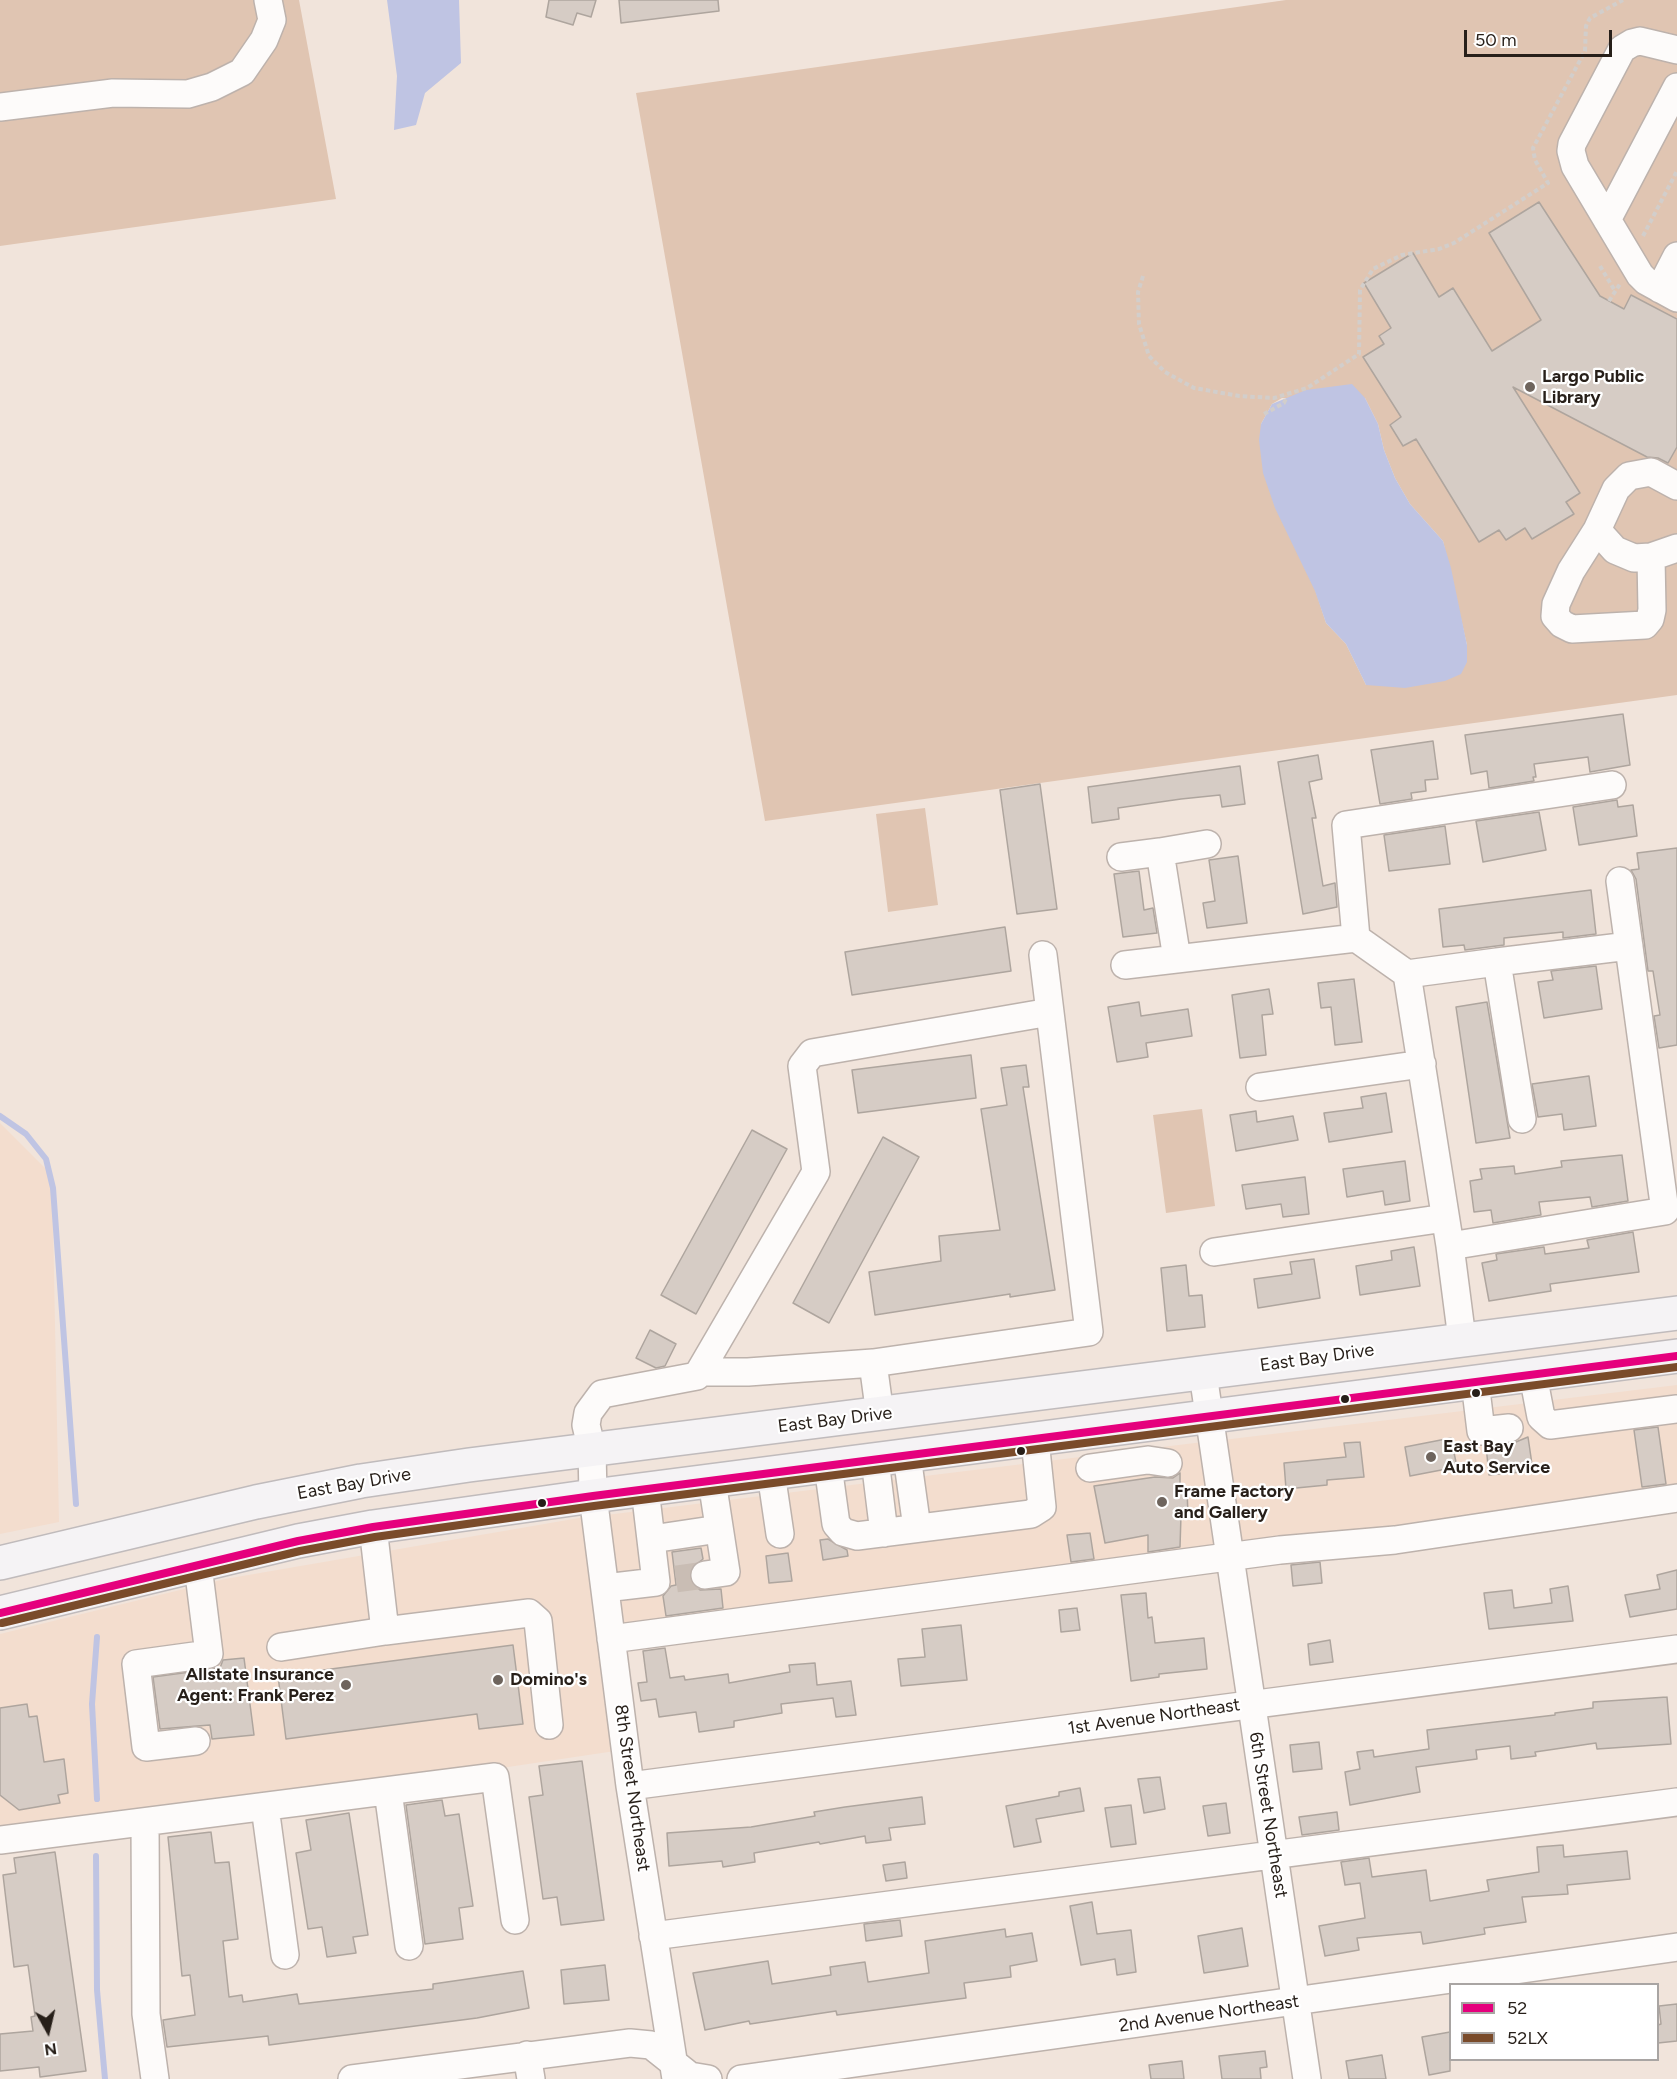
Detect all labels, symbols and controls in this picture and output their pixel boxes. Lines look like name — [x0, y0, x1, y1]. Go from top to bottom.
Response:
scale bar — [1467, 18, 1616, 56]
text: 50 m — [1475, 29, 1517, 51]
place label: Largo Public Library — [1542, 366, 1644, 409]
marker: Largo Public Library — [1523, 380, 1537, 394]
street label: East Bay Drive — [1259, 1339, 1375, 1377]
unlabelled marker — [1470, 1387, 1482, 1399]
unlabelled marker — [1339, 1393, 1351, 1405]
street label: East Bay Drive — [777, 1402, 893, 1438]
place label: East Bay Auto Service — [1443, 1436, 1550, 1478]
unlabelled marker — [1015, 1445, 1027, 1457]
marker: East Bay Auto Service — [1424, 1450, 1438, 1464]
street label: East Bay Drive — [295, 1463, 413, 1505]
place label: Frame Factory and Gallery — [1174, 1481, 1294, 1524]
marker: Frame Factory and Gallery — [1155, 1495, 1169, 1509]
unlabelled marker — [536, 1497, 548, 1509]
place label: Allstate Insurance Agent: Frank Perez — [177, 1664, 334, 1706]
place label: Domino's — [510, 1669, 587, 1691]
marker: Domino's — [491, 1673, 505, 1687]
marker: Allstate Insurance Agent: Frank Perez — [339, 1678, 353, 1692]
street label: 1st Avenue Northeast — [1066, 1694, 1242, 1740]
street label: 8th Street Northeast — [610, 1703, 654, 1873]
street label: 6th Street Northeast — [1244, 1730, 1292, 1900]
legend — [1449, 1983, 1659, 2061]
street label: 2nd Avenue Northeast — [1117, 1991, 1301, 2037]
text: 52 — [1507, 1997, 1527, 2019]
north arrow — [18, 2001, 78, 2061]
text: 52LX — [1507, 2027, 1548, 2049]
text: N — [43, 2039, 58, 2060]

